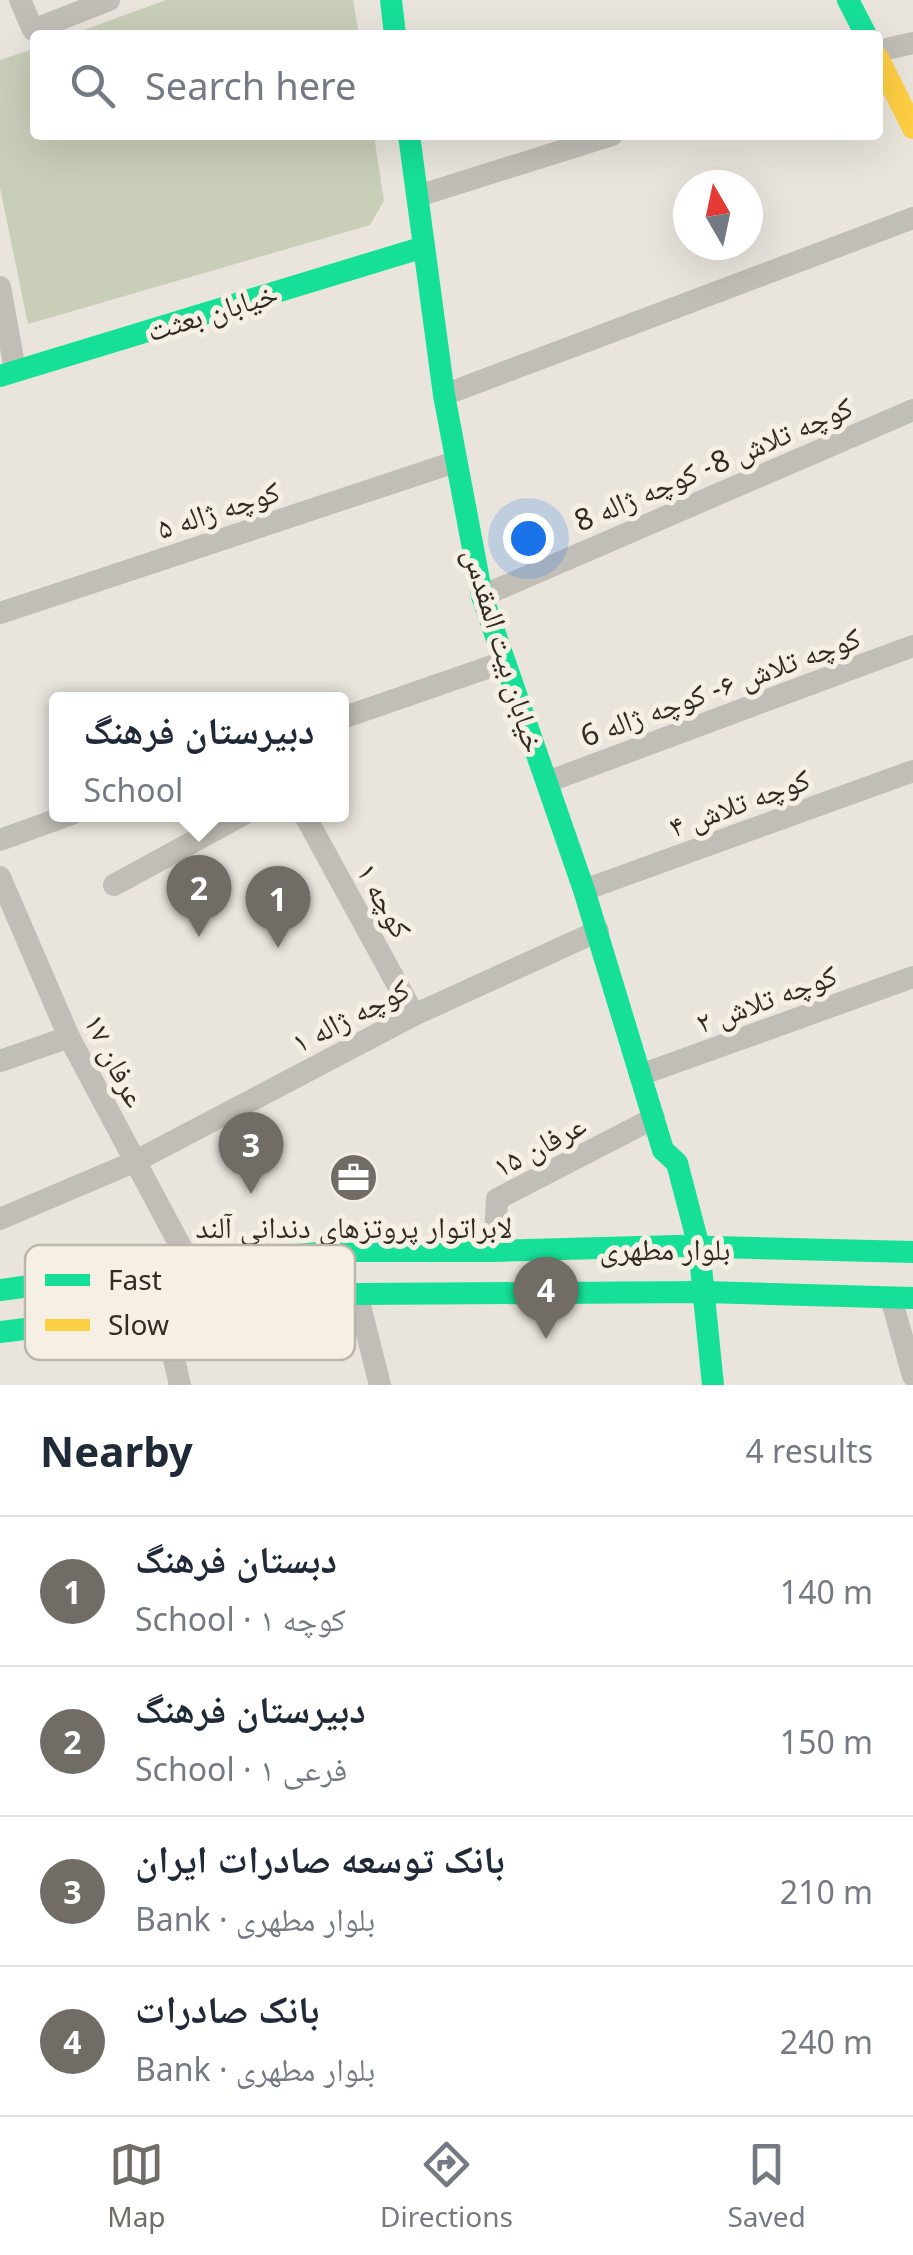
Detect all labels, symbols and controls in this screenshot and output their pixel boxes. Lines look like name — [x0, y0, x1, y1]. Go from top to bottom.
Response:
search box — [30, 30, 883, 140]
icon: search — [65, 58, 120, 113]
text: Search here — [145, 59, 356, 111]
north arrow — [673, 170, 763, 260]
street label: خیابان بعثت — [142, 272, 282, 350]
street label: کوچه تلاش 8- کوچه ژاله 8 — [567, 386, 859, 540]
street label: کوچه ژاله ۵ — [151, 470, 285, 548]
your location — [503, 513, 554, 564]
street label: خیابان بیت المقدس — [454, 543, 556, 757]
street label: کوچه تلاش ۶- کوچه ژاله 6 — [574, 616, 866, 756]
popup — [49, 692, 349, 822]
text: دبیرستان فرهنگ — [84, 703, 314, 755]
street label: کوچه تلاش ۴ — [663, 758, 815, 846]
text: School — [84, 768, 183, 811]
pin: 2 — [166, 854, 232, 937]
street label: کوچه ۱ — [348, 855, 422, 945]
pin: 1 — [246, 866, 310, 948]
street label: کوچه تلاش ۲ — [690, 954, 842, 1042]
street label: کوچه ژاله ۱ — [284, 968, 416, 1062]
street label: عرفان ۱۷ — [75, 1006, 157, 1114]
street label: عرفان ۱۵ — [485, 1103, 593, 1187]
pin: 3 — [218, 1112, 284, 1194]
office icon: لابراتوار پروتزهای دندانی آلند — [328, 1151, 380, 1203]
place label: لابراتوار پروتزهای دندانی آلند — [195, 1206, 513, 1247]
street label: بلوار مطهری — [600, 1228, 730, 1269]
legend — [25, 1245, 355, 1360]
pin: 4 — [514, 1256, 578, 1339]
text: Fast — [108, 1260, 162, 1298]
text: Slow — [108, 1305, 169, 1343]
text: Nearby — [40, 1422, 193, 1479]
text: 4 results — [746, 1429, 873, 1472]
text: دبستان فرهنگ — [135, 1532, 337, 1584]
text: 1 — [63, 1570, 82, 1613]
text: 140 m — [780, 1570, 873, 1613]
text: School · کوچه ۱ — [135, 1597, 346, 1640]
text: دبیرستان فرهنگ — [135, 1682, 366, 1734]
text: 2 — [63, 1720, 82, 1763]
text: 150 m — [780, 1720, 873, 1763]
text: School · فرعی ۱ — [135, 1747, 347, 1790]
text: بانک توسعه صادرات ایران — [135, 1832, 505, 1884]
text: 3 — [63, 1870, 82, 1913]
text: 210 m — [780, 1870, 873, 1913]
text: Bank · بلوار مطهری — [135, 1897, 375, 1940]
text: بانک صادرات — [135, 1982, 319, 2034]
text: 4 — [63, 2020, 82, 2063]
text: 240 m — [780, 2020, 873, 2063]
text: Bank · بلوار مطهری — [135, 2047, 375, 2090]
tab: Map — [107, 2137, 166, 2235]
tab: Directions — [380, 2137, 513, 2235]
tab: Saved — [727, 2137, 806, 2235]

